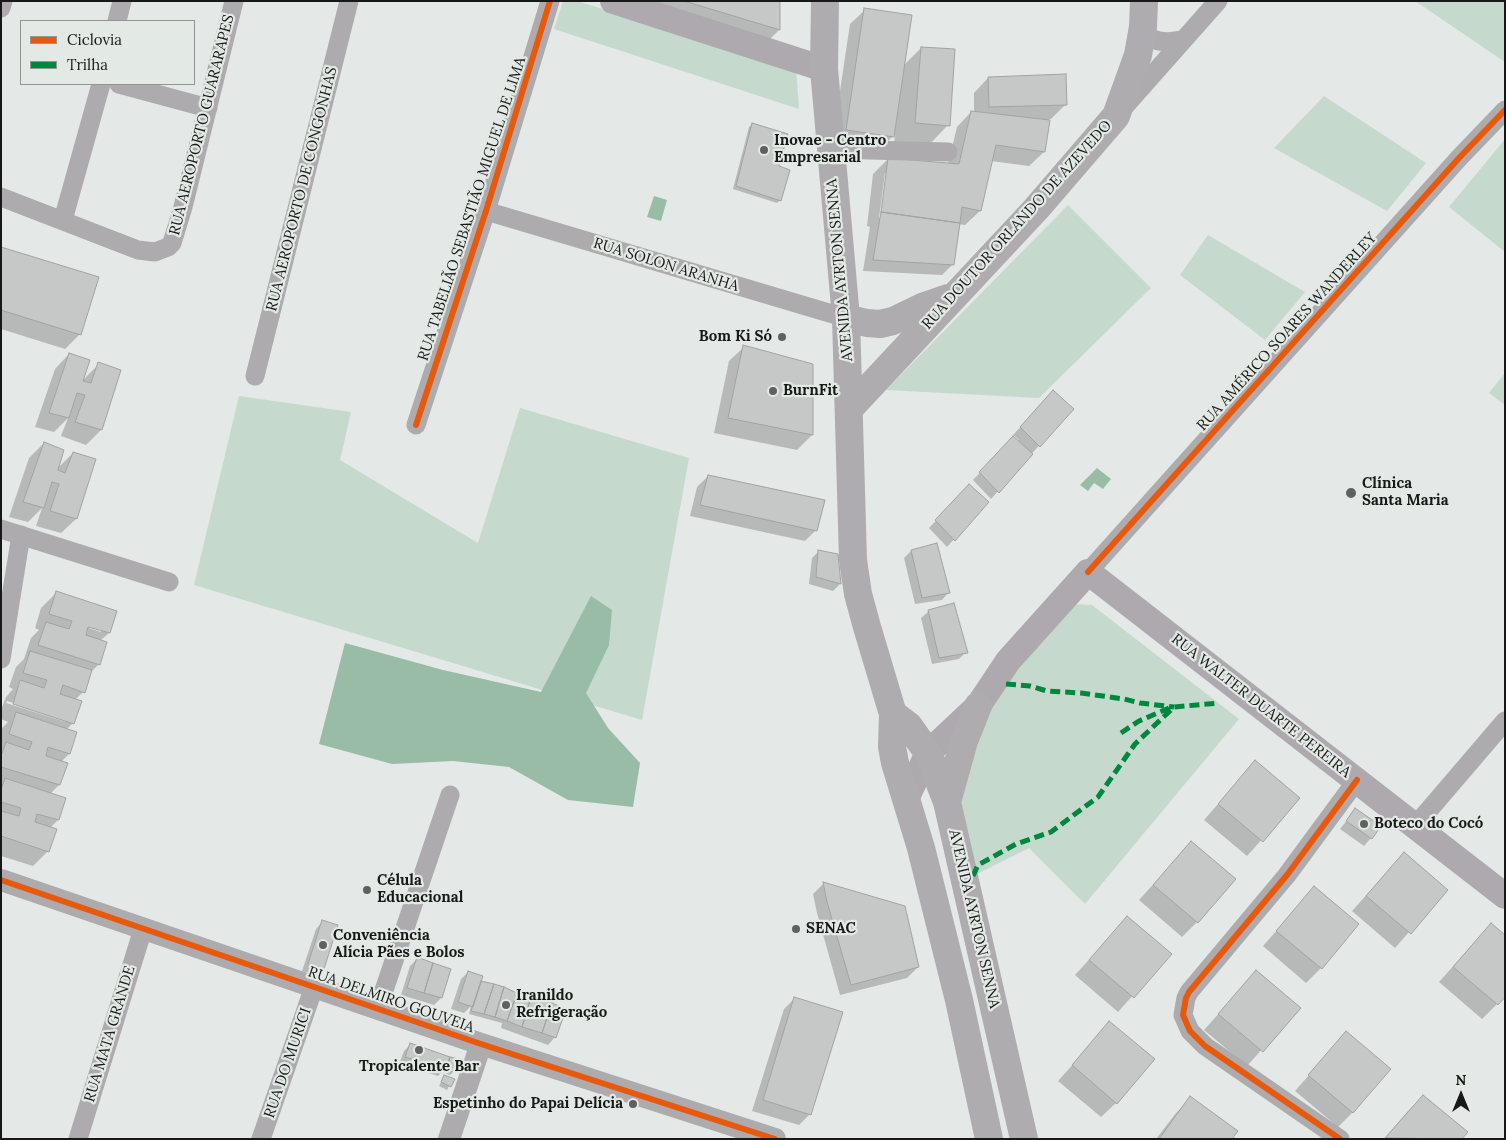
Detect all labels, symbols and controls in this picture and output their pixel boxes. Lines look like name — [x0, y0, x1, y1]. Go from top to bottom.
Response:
street label: RUA AEROPORTO GUARARAPES — [166, 13, 238, 237]
legend — [20, 20, 195, 85]
text: Ciclovia — [67, 30, 122, 49]
text: Trilha — [67, 55, 108, 74]
street label: RUA TABELIÃO SEBASTIÃO MIGUEL DE LIMA — [414, 55, 530, 363]
street label: RUA AEROPORTO DE CONGONHAS — [263, 65, 341, 313]
street label: RUA DOUTOR ORLANDO DE AZEVEDO — [918, 117, 1116, 333]
place label: Inovae - Centro Empresarial — [774, 132, 886, 167]
marker: Inovae - Centro Empresarial — [758, 144, 770, 156]
street label: AVENIDA AYRTON SENNA — [823, 178, 857, 362]
street label: RUA AMÉRICO SOARES WANDERLEY — [1193, 229, 1381, 435]
street label: RUA SOLON ARANHA — [591, 234, 741, 296]
place label: Bom Ki Só — [699, 328, 772, 346]
marker: Bom Ki Só — [776, 331, 788, 343]
place label: BurnFit — [783, 382, 838, 400]
marker: BurnFit — [767, 385, 779, 397]
place label: Clínica Santa Maria — [1362, 475, 1449, 510]
marker: Clínica Santa Maria — [1344, 486, 1358, 500]
street label: RUA WALTER DUARTE PEREIRA — [1168, 630, 1354, 782]
place label: Boteco do Cocó — [1374, 815, 1483, 833]
marker: Boteco do Cocó — [1358, 818, 1370, 830]
street label: AVENIDA AYRTON SENNA — [945, 828, 1003, 1010]
place label: Célula Educacional — [377, 872, 463, 907]
marker: Célula Educacional — [361, 884, 373, 896]
place label: SENAC — [806, 920, 856, 938]
marker: SENAC — [790, 923, 802, 935]
place label: Conveniência Alícia Pães e Bolos — [333, 927, 464, 962]
marker: Conveniência Alícia Pães e Bolos — [317, 939, 329, 951]
street label: RUA DELMIRO GOUVEIA — [306, 963, 476, 1037]
street label: RUA MATA GRANDE — [81, 964, 139, 1104]
place label: Iranildo Refrigeração — [516, 987, 607, 1022]
marker: Iranildo Refrigeração — [500, 999, 512, 1011]
street label: RUA DO MURICI — [261, 1005, 315, 1121]
marker: Tropicalente Bar — [413, 1044, 425, 1056]
place label: Tropicalente Bar — [359, 1058, 479, 1076]
north arrow — [1436, 1070, 1486, 1120]
text: N — [1456, 1071, 1466, 1089]
place label: Espetinho do Papai Delícia — [433, 1095, 623, 1113]
marker: Espetinho do Papai Delícia — [627, 1098, 639, 1110]

